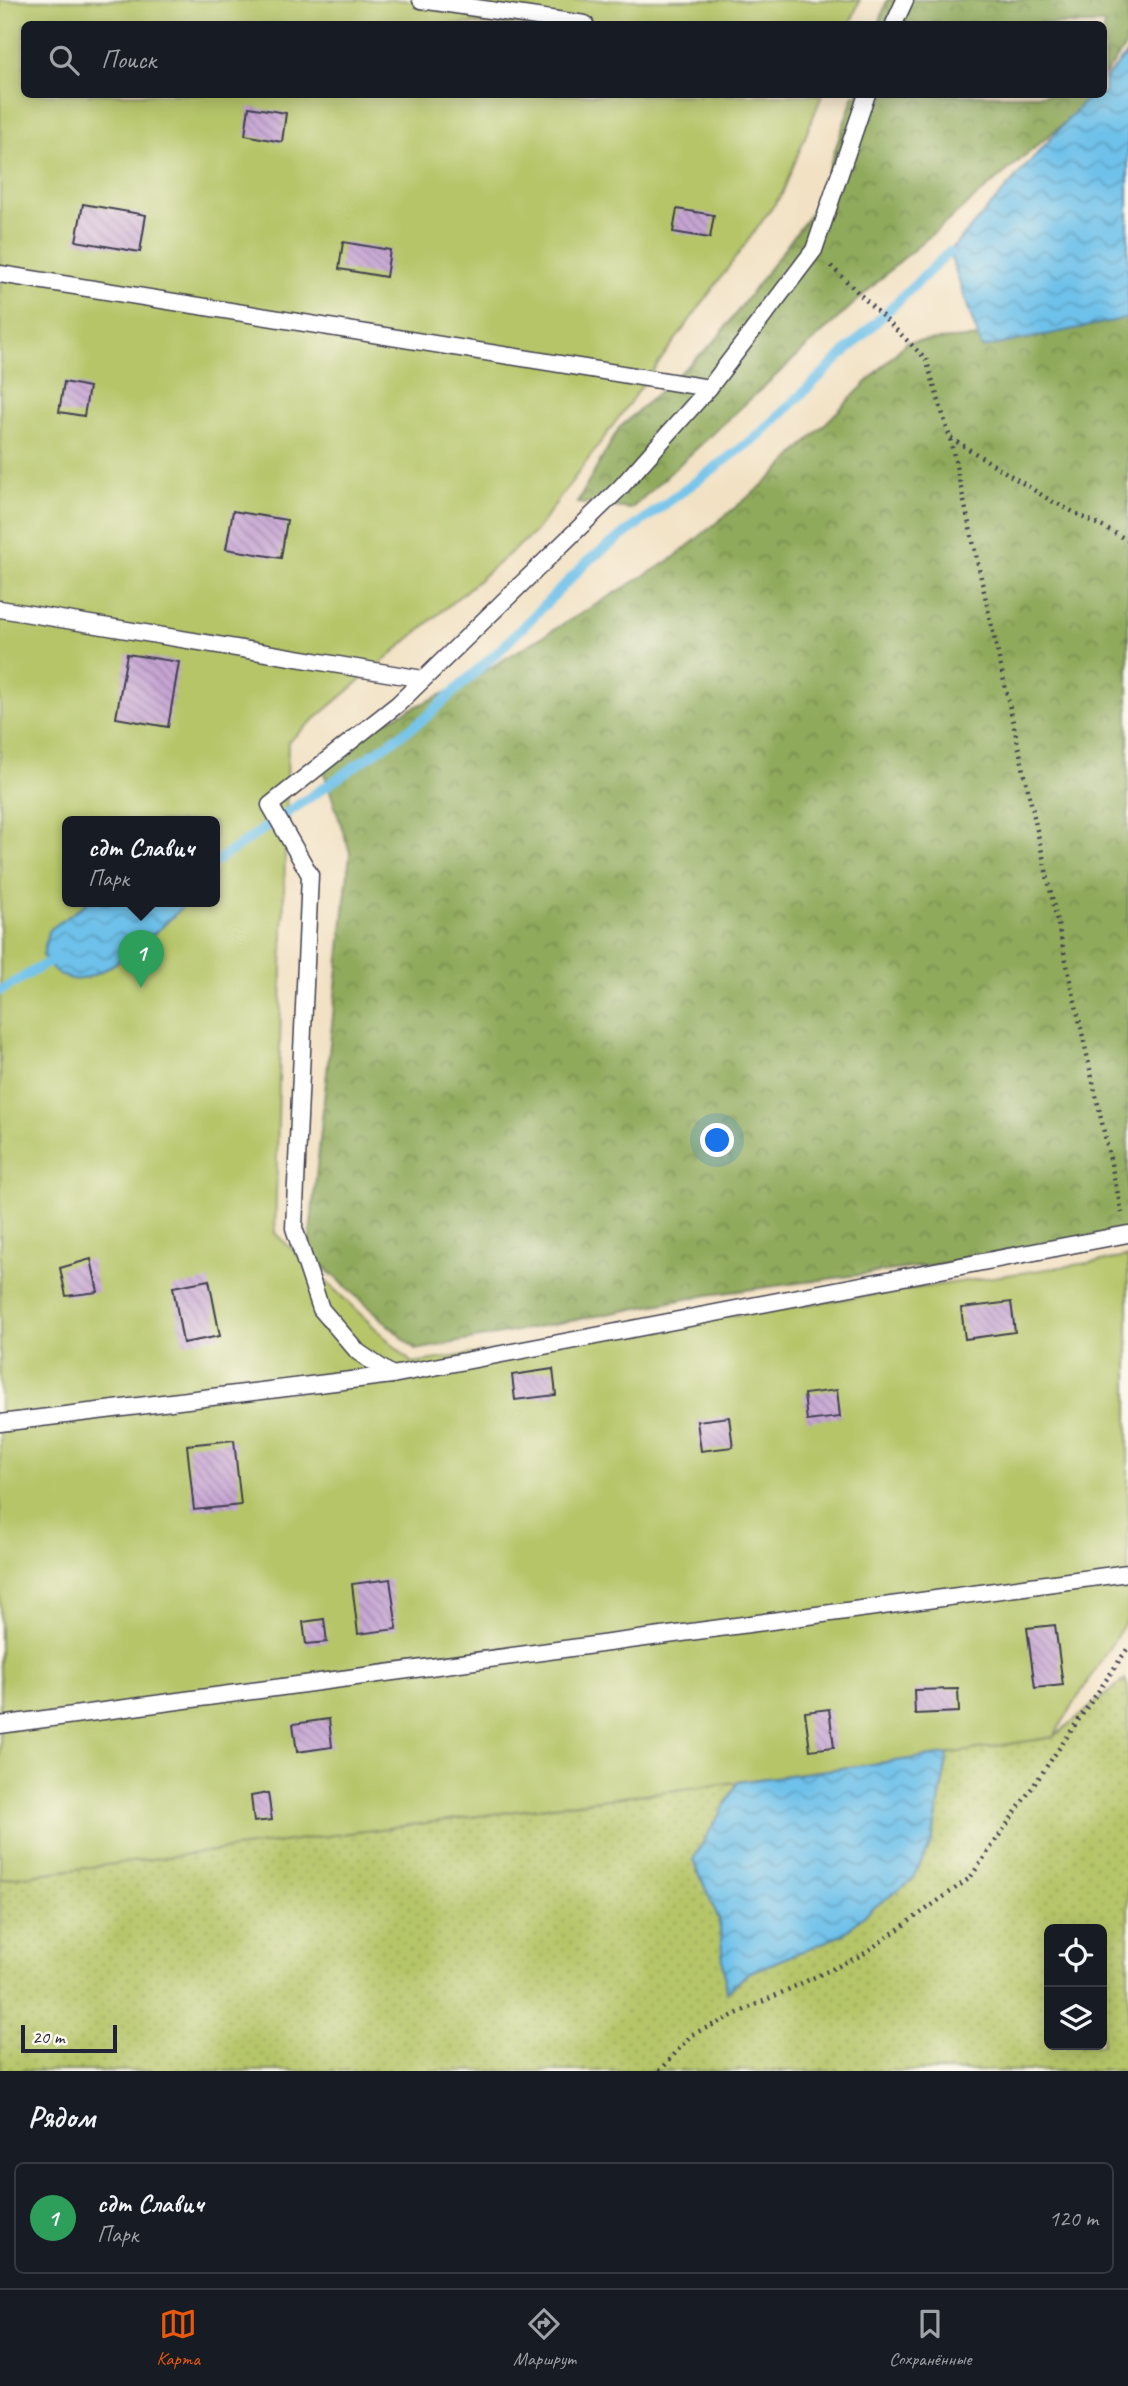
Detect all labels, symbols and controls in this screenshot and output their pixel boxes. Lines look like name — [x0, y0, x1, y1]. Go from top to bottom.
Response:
search box — [21, 21, 1107, 98]
icon: search — [45, 41, 83, 79]
text: Поиск — [101, 43, 156, 76]
popup — [62, 816, 220, 907]
text: сдт Славич — [88, 831, 194, 864]
text: Парк — [88, 864, 129, 893]
pin: 1 — [118, 930, 164, 988]
your location — [700, 1123, 734, 1157]
map controls — [1044, 1924, 1107, 2050]
button: locate — [1044, 1924, 1107, 1987]
button: layers — [1044, 1987, 1107, 2050]
scale bar — [21, 2022, 117, 2054]
text: 20 m — [32, 2025, 64, 2049]
text: Рядом — [28, 2098, 95, 2136]
text: сдт Славич — [97, 2187, 203, 2220]
text: 1 — [48, 2204, 58, 2233]
text: 120 m — [1049, 2204, 1098, 2233]
text: Парк — [97, 2220, 138, 2249]
tab: Карта — [157, 2305, 200, 2371]
tab: Маршрут — [513, 2305, 576, 2371]
tab: Сохранённые — [889, 2305, 971, 2371]

